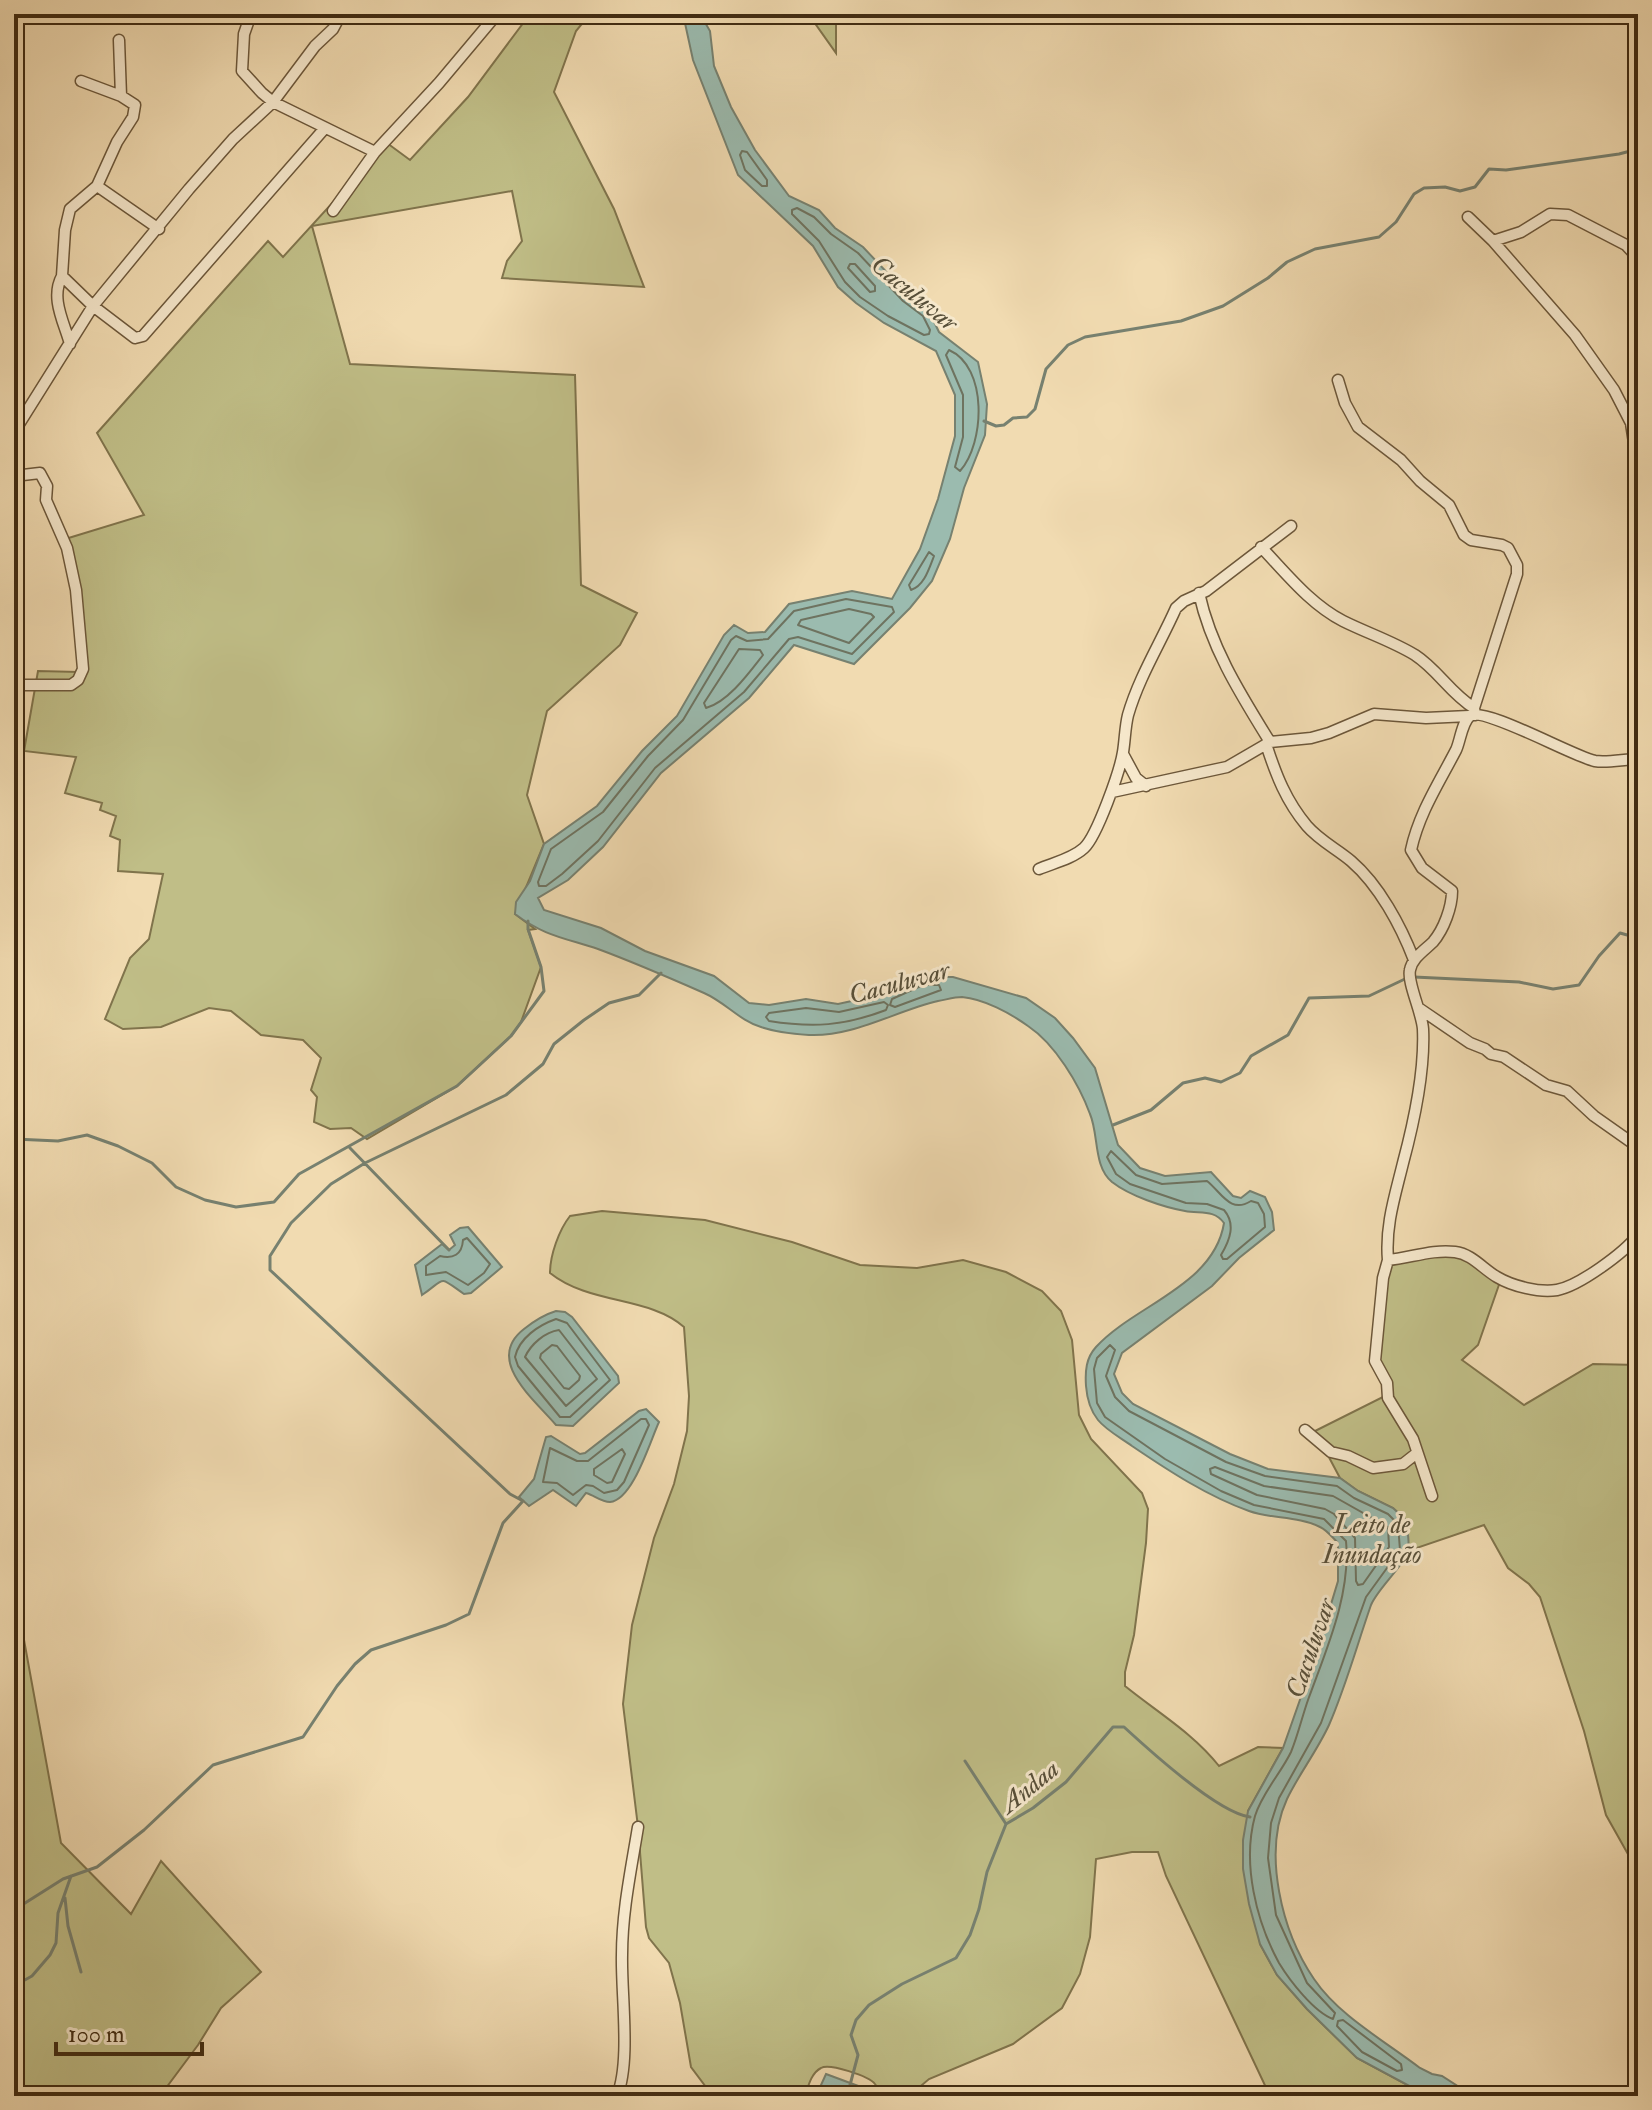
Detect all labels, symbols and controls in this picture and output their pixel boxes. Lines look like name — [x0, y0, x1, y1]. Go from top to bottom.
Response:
water label: Caculuvar — [864, 249, 966, 339]
water label: Caculuvar — [845, 954, 954, 1012]
water label: Leito de Inundação — [1320, 1509, 1422, 1571]
water label: Caculuvar — [1279, 1593, 1343, 1702]
water label: Andaa — [991, 1753, 1066, 1822]
scale bar — [56, 2006, 202, 2056]
text: 100 m — [68, 2019, 125, 2050]

